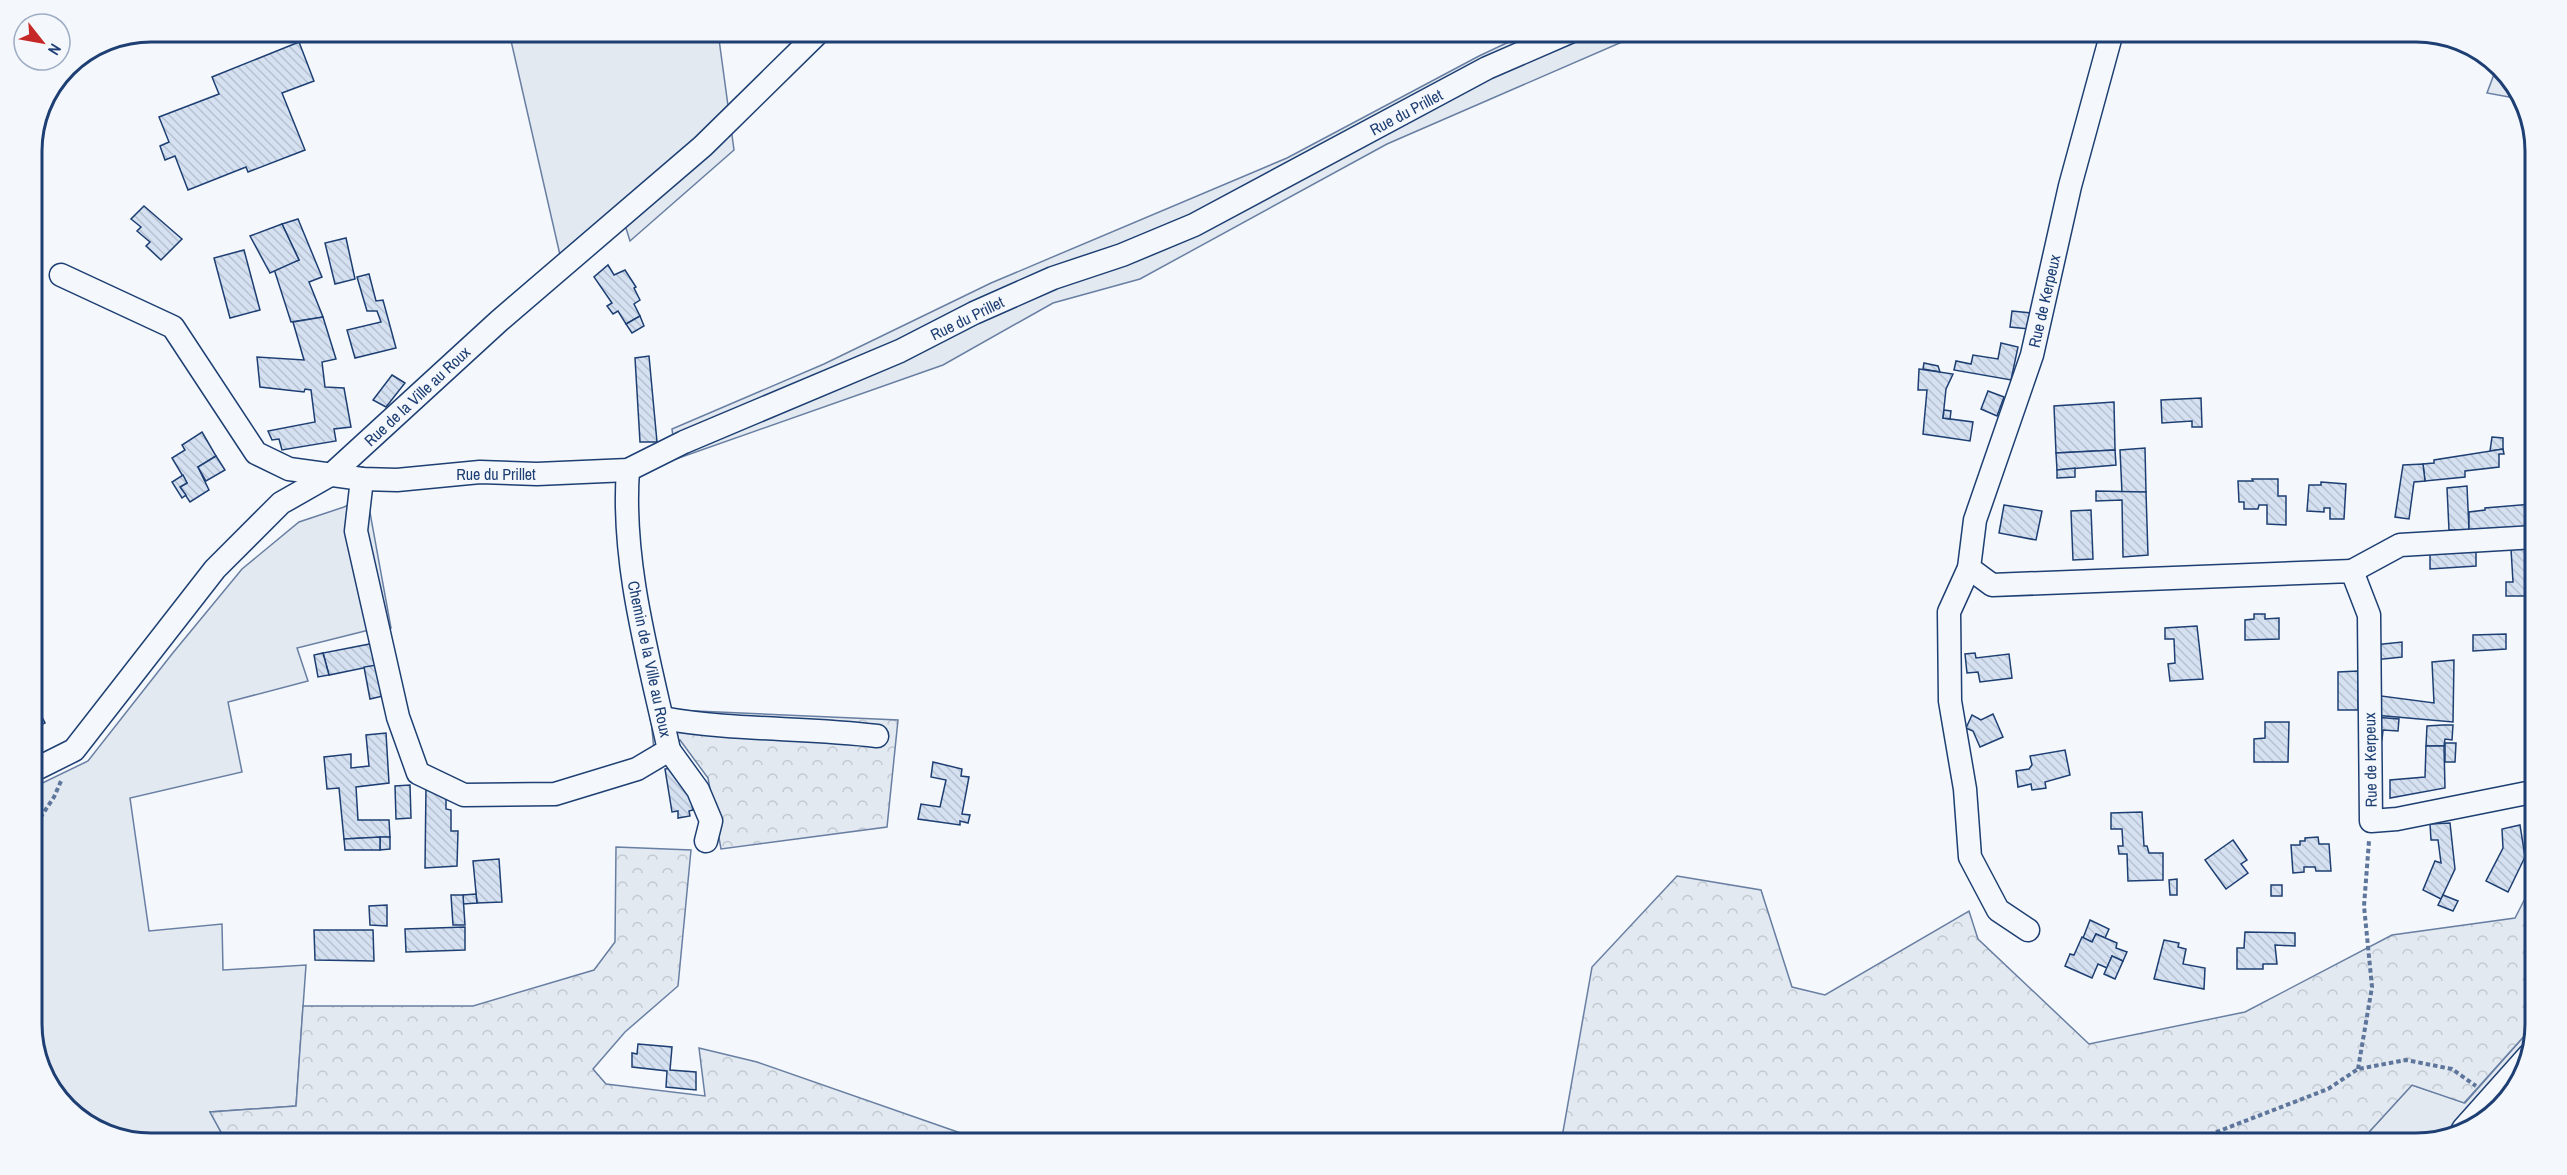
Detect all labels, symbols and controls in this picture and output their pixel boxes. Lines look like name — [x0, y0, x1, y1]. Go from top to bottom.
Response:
north arrow — [12, 12, 72, 72]
text: N — [43, 40, 67, 59]
street label: Rue du Prillet — [1366, 83, 1447, 140]
street label: Rue de Kerpeux — [2023, 252, 2065, 350]
street label: Rue du Prillet — [926, 291, 1008, 345]
street label: Rue de la Ville au Roux — [359, 341, 475, 451]
street label: Rue du Prillet — [456, 463, 536, 485]
street label: Chemin de la Ville au Roux — [623, 579, 677, 740]
street label: Rue de Kerpeux — [2358, 712, 2382, 808]

